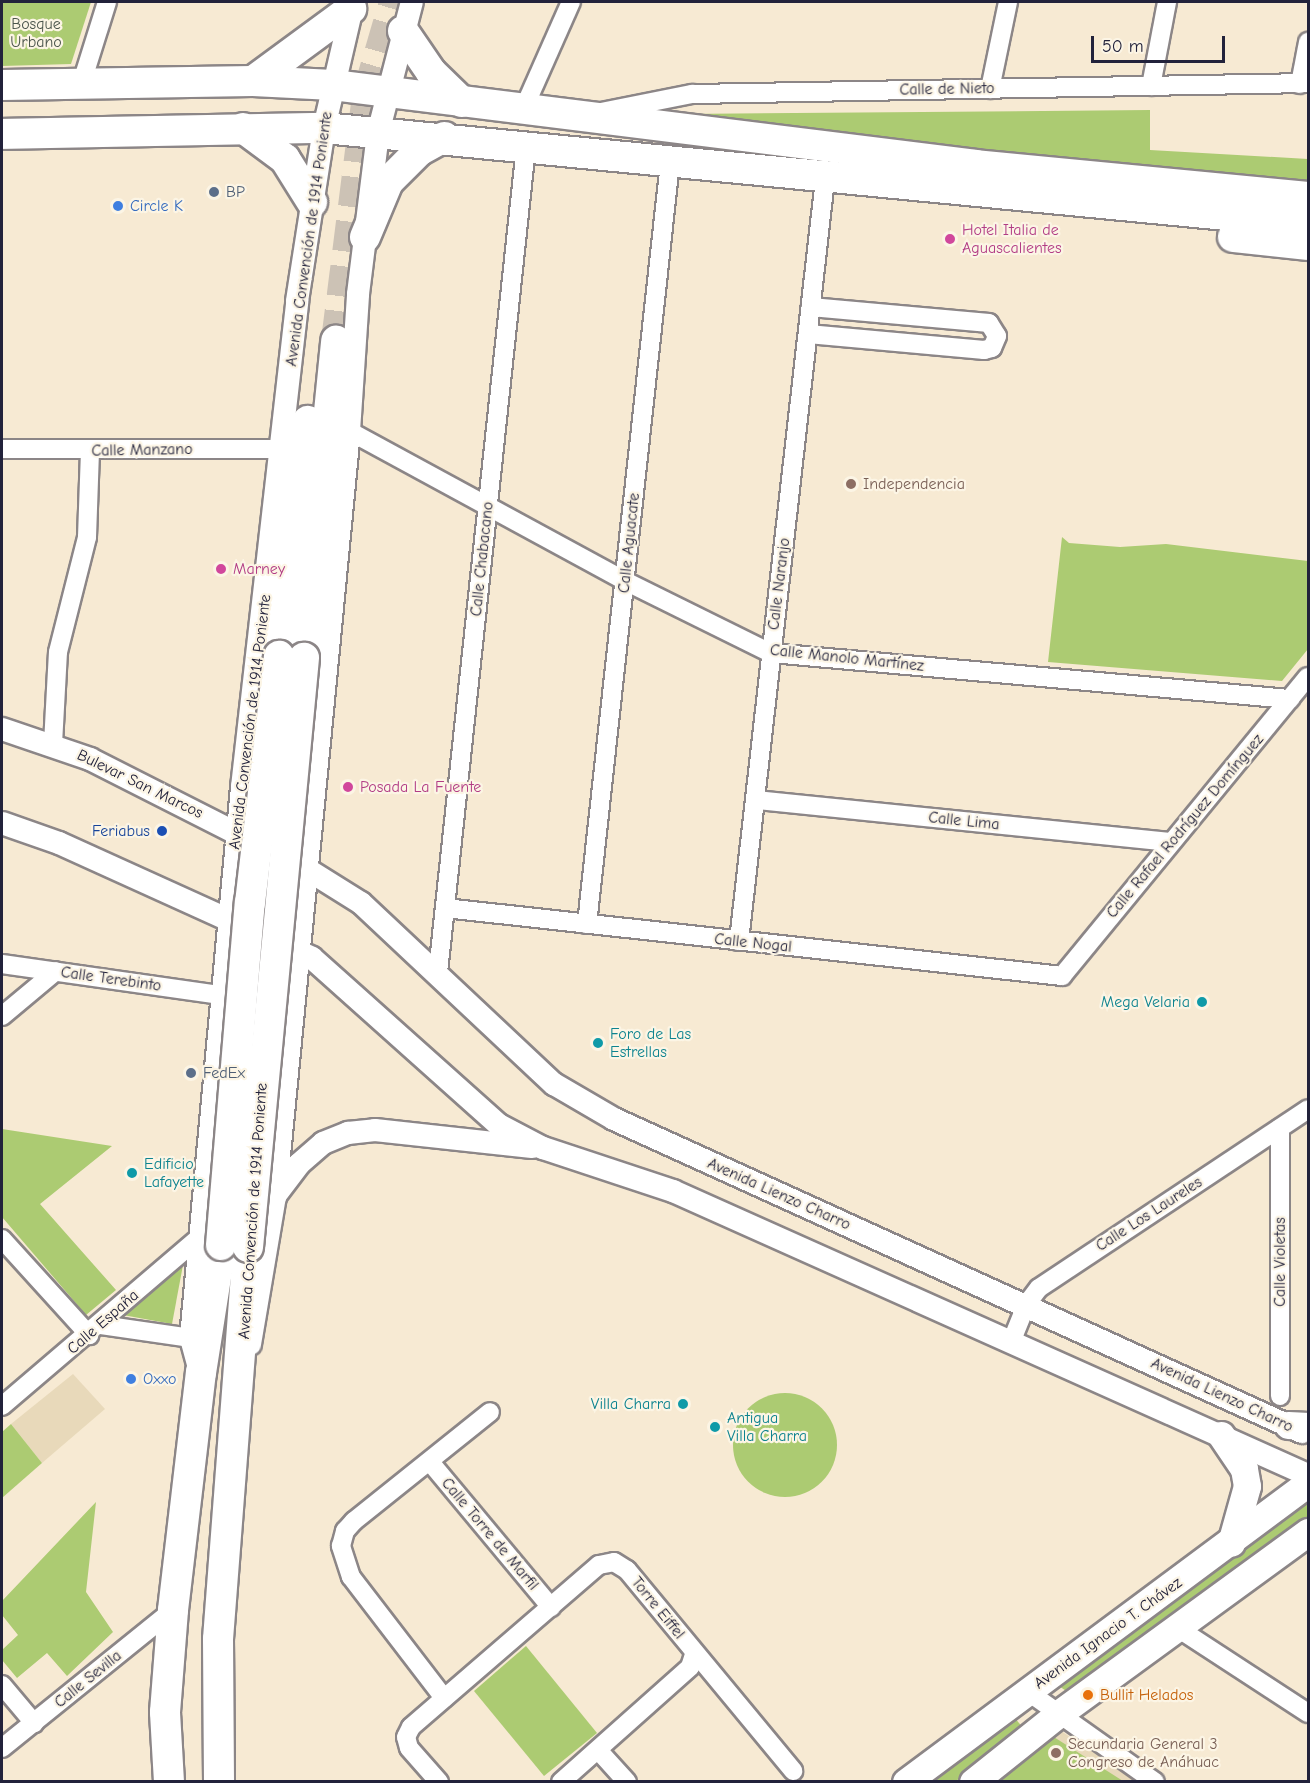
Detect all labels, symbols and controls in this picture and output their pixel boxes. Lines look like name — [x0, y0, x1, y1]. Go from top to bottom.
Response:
park label: Bosque Urbano — [10, 14, 62, 52]
scale bar — [1094, 24, 1228, 62]
text: 50 m — [1102, 36, 1144, 57]
street label: Calle de Nieto — [899, 79, 995, 99]
street label: Avenida Convención de 1914 Poniente — [282, 110, 336, 368]
place label: BP — [226, 182, 245, 202]
marker: BP — [207, 185, 221, 199]
place label: Circle K — [130, 196, 183, 216]
marker: Circle K — [111, 199, 125, 213]
place label: Hotel Italia de Aguascalientes — [962, 220, 1062, 258]
marker: Hotel Italia de Aguascalientes — [943, 232, 957, 246]
street label: Calle Manzano — [91, 440, 193, 460]
place label: Independencia — [863, 474, 965, 494]
marker: Independencia — [844, 477, 858, 491]
street label: Calle Aguacate — [614, 492, 644, 594]
street label: Calle Chabacano — [466, 501, 498, 617]
street label: Calle Naranjo — [764, 537, 794, 631]
place label: Marney — [233, 559, 285, 579]
marker: Marney — [214, 562, 228, 576]
street label: Avenida Convención de 1914 Poniente — [225, 593, 275, 851]
street label: Calle Manolo Martínez — [769, 640, 925, 676]
street label: Calle Rafael Rodríguez Domínguez — [1102, 730, 1268, 922]
street label: Bulevar San Marcos — [74, 745, 206, 823]
place label: Posada La Fuente — [360, 777, 481, 797]
marker: Posada La Fuente — [341, 780, 355, 794]
street label: Calle Lima — [927, 808, 1001, 834]
place label: Feriabus — [92, 821, 150, 841]
marker: Feriabus — [155, 824, 169, 838]
street label: Calle Nogal — [713, 929, 793, 957]
street label: Calle Terebinto — [60, 962, 162, 996]
place label: Mega Velaria — [1101, 992, 1190, 1012]
marker: Mega Velaria — [1195, 995, 1209, 1009]
place label: Foro de Las Estrellas — [610, 1024, 691, 1062]
marker: Foro de Las Estrellas — [591, 1036, 605, 1050]
place label: FedEx — [203, 1063, 245, 1083]
marker: FedEx — [184, 1066, 198, 1080]
street label: Avenida Convención de 1914 Poniente — [234, 1082, 272, 1340]
place label: Edificio Lafayette — [144, 1154, 204, 1192]
street label: Avenida Lienzo Charro — [704, 1154, 854, 1234]
marker: Edificio Lafayette — [125, 1166, 139, 1180]
street label: Calle Los Laureles — [1092, 1172, 1206, 1256]
street label: Calle Violetas — [1270, 1217, 1290, 1307]
street label: Calle España — [63, 1286, 143, 1358]
street label: Avenida Lienzo Charro — [1148, 1354, 1296, 1436]
place label: Oxxo — [143, 1369, 177, 1389]
marker: Oxxo — [124, 1372, 138, 1386]
place label: Villa Charra — [591, 1394, 671, 1414]
marker: Villa Charra — [676, 1397, 690, 1411]
place label: Antigua Villa Charra — [727, 1408, 807, 1446]
marker: Antigua Villa Charra — [708, 1420, 722, 1434]
street label: Calle Torre de Marfil — [437, 1474, 543, 1594]
street label: Torre Eiffel — [627, 1573, 689, 1643]
street label: Avenida Ignacio T. Chávez — [1030, 1573, 1186, 1693]
street label: Calle Sevilla — [51, 1646, 125, 1712]
place label: Bullit Helados — [1100, 1685, 1193, 1705]
marker: Bullit Helados — [1081, 1688, 1095, 1702]
place label: Secundaria General 3 Congreso de Anáhuac — [1068, 1734, 1219, 1772]
marker: Secundaria General 3 Congreso de Anáhuac — [1049, 1746, 1063, 1760]

